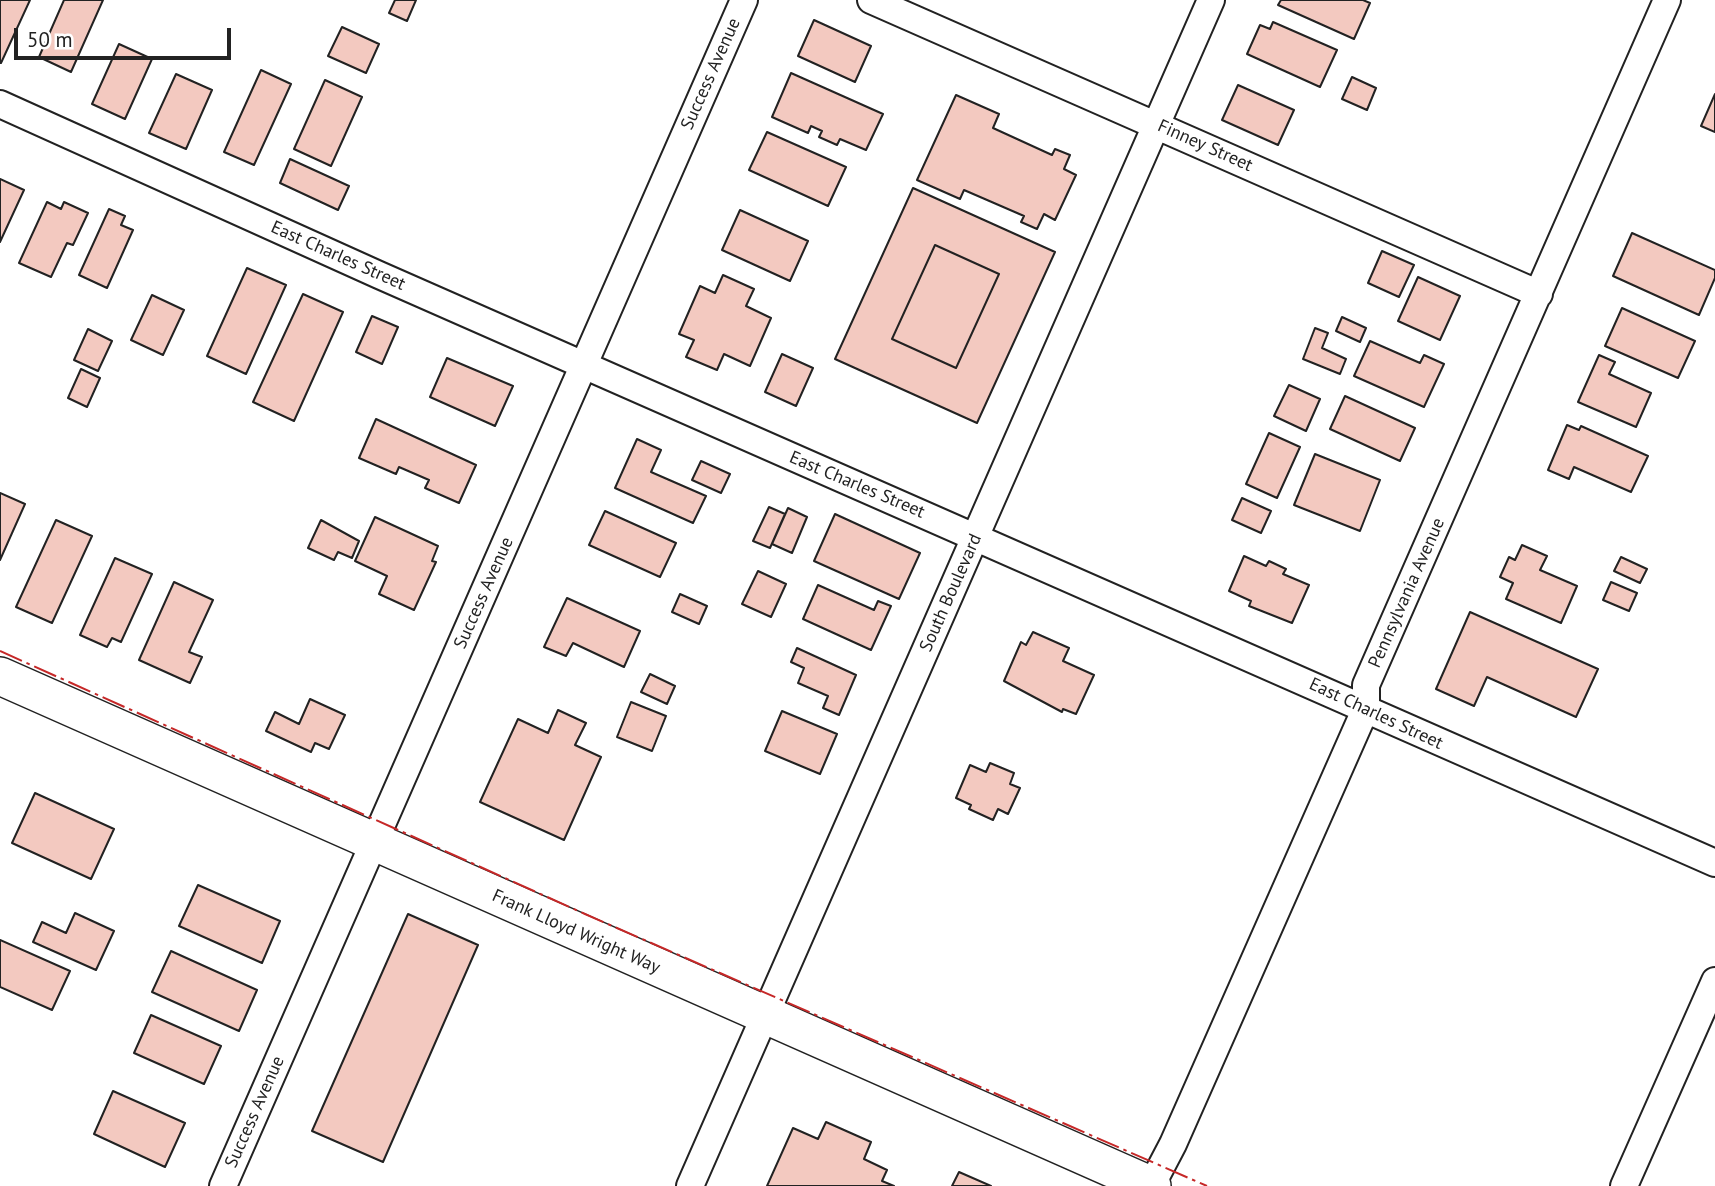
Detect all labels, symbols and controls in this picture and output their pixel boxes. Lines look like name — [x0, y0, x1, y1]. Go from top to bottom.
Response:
scale bar — [18, 14, 234, 58]
street label: Success Avenue — [677, 15, 745, 133]
text: 50 m — [27, 26, 73, 53]
street label: Finney Street — [1154, 115, 1256, 177]
street label: East Charles Street — [267, 217, 409, 295]
street label: East Charles Street — [786, 447, 928, 523]
street label: Pennsylvania Avenue — [1364, 515, 1450, 671]
street label: South Boulevard — [915, 531, 987, 655]
street label: Success Avenue — [450, 534, 518, 652]
street label: East Charles Street — [1306, 674, 1446, 754]
street label: Frank Lloyd Wright Way — [489, 885, 663, 979]
street label: Success Avenue — [221, 1053, 289, 1171]

